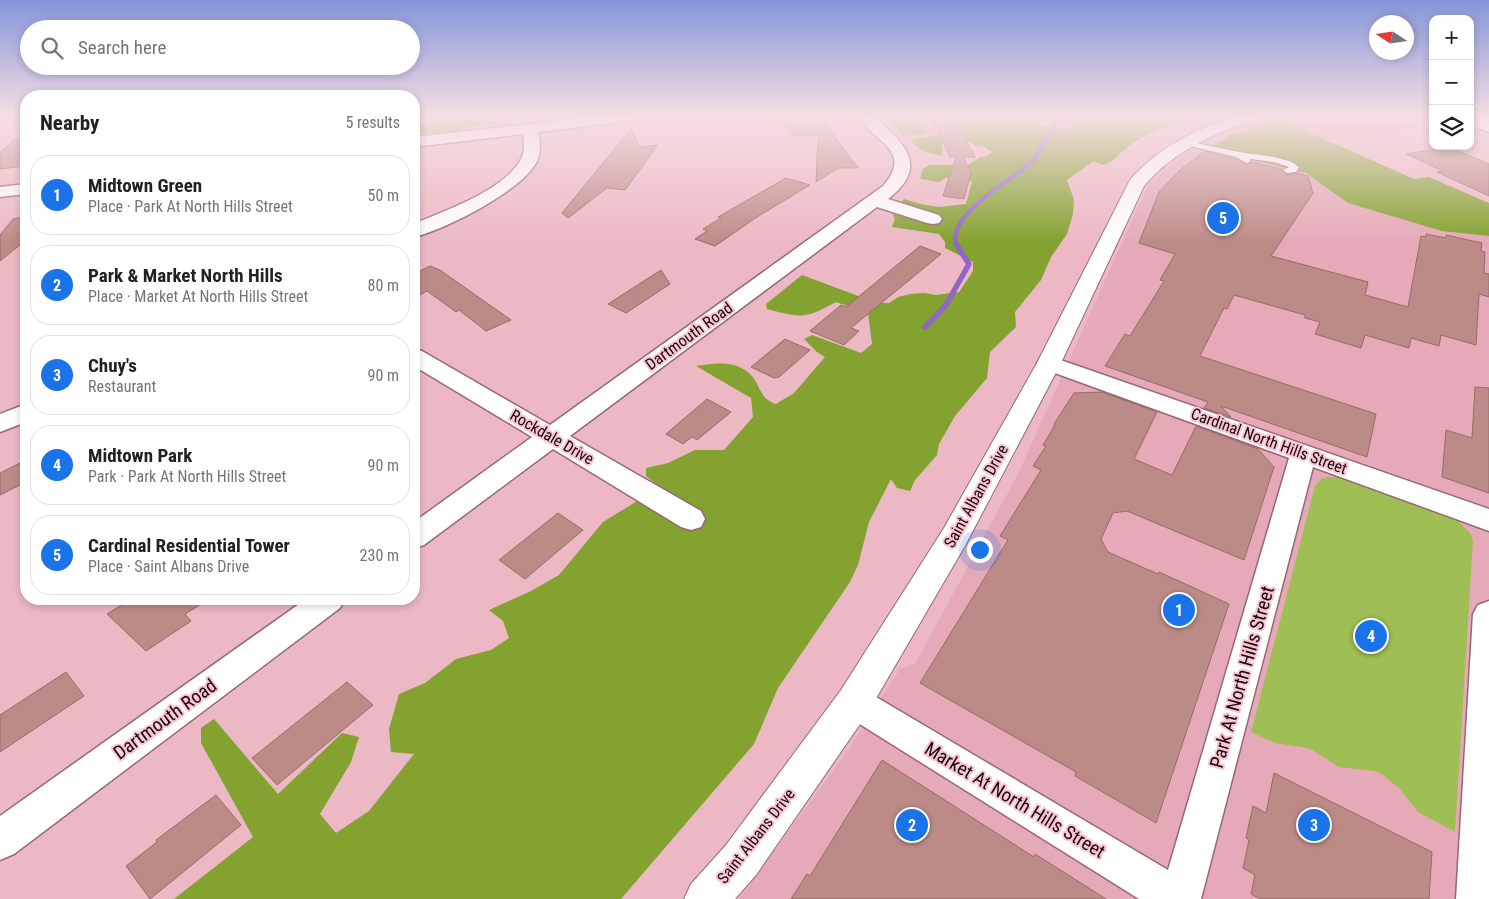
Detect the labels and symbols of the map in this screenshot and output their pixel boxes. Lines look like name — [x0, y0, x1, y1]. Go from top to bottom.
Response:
north arrow — [1369, 15, 1414, 60]
pin: 5 — [1207, 199, 1239, 237]
street label: Dartmouth Road — [642, 298, 736, 374]
street label: Cardinal North Hills Street — [1188, 404, 1350, 478]
street label: Rockdale Drive — [507, 405, 597, 469]
street label: Saint Albans Drive — [940, 441, 1012, 551]
your location — [967, 537, 993, 563]
street label: Park At North Hills Street — [1205, 583, 1279, 771]
pin: 1 — [1163, 591, 1195, 629]
pin: 4 — [1355, 617, 1387, 655]
street label: Dartmouth Road — [109, 674, 221, 764]
street label: Market At North Hills Street — [921, 737, 1109, 863]
street label: Saint Albans Drive — [713, 785, 799, 887]
pin: 2 — [896, 806, 928, 844]
pin: 3 — [1298, 806, 1330, 844]

